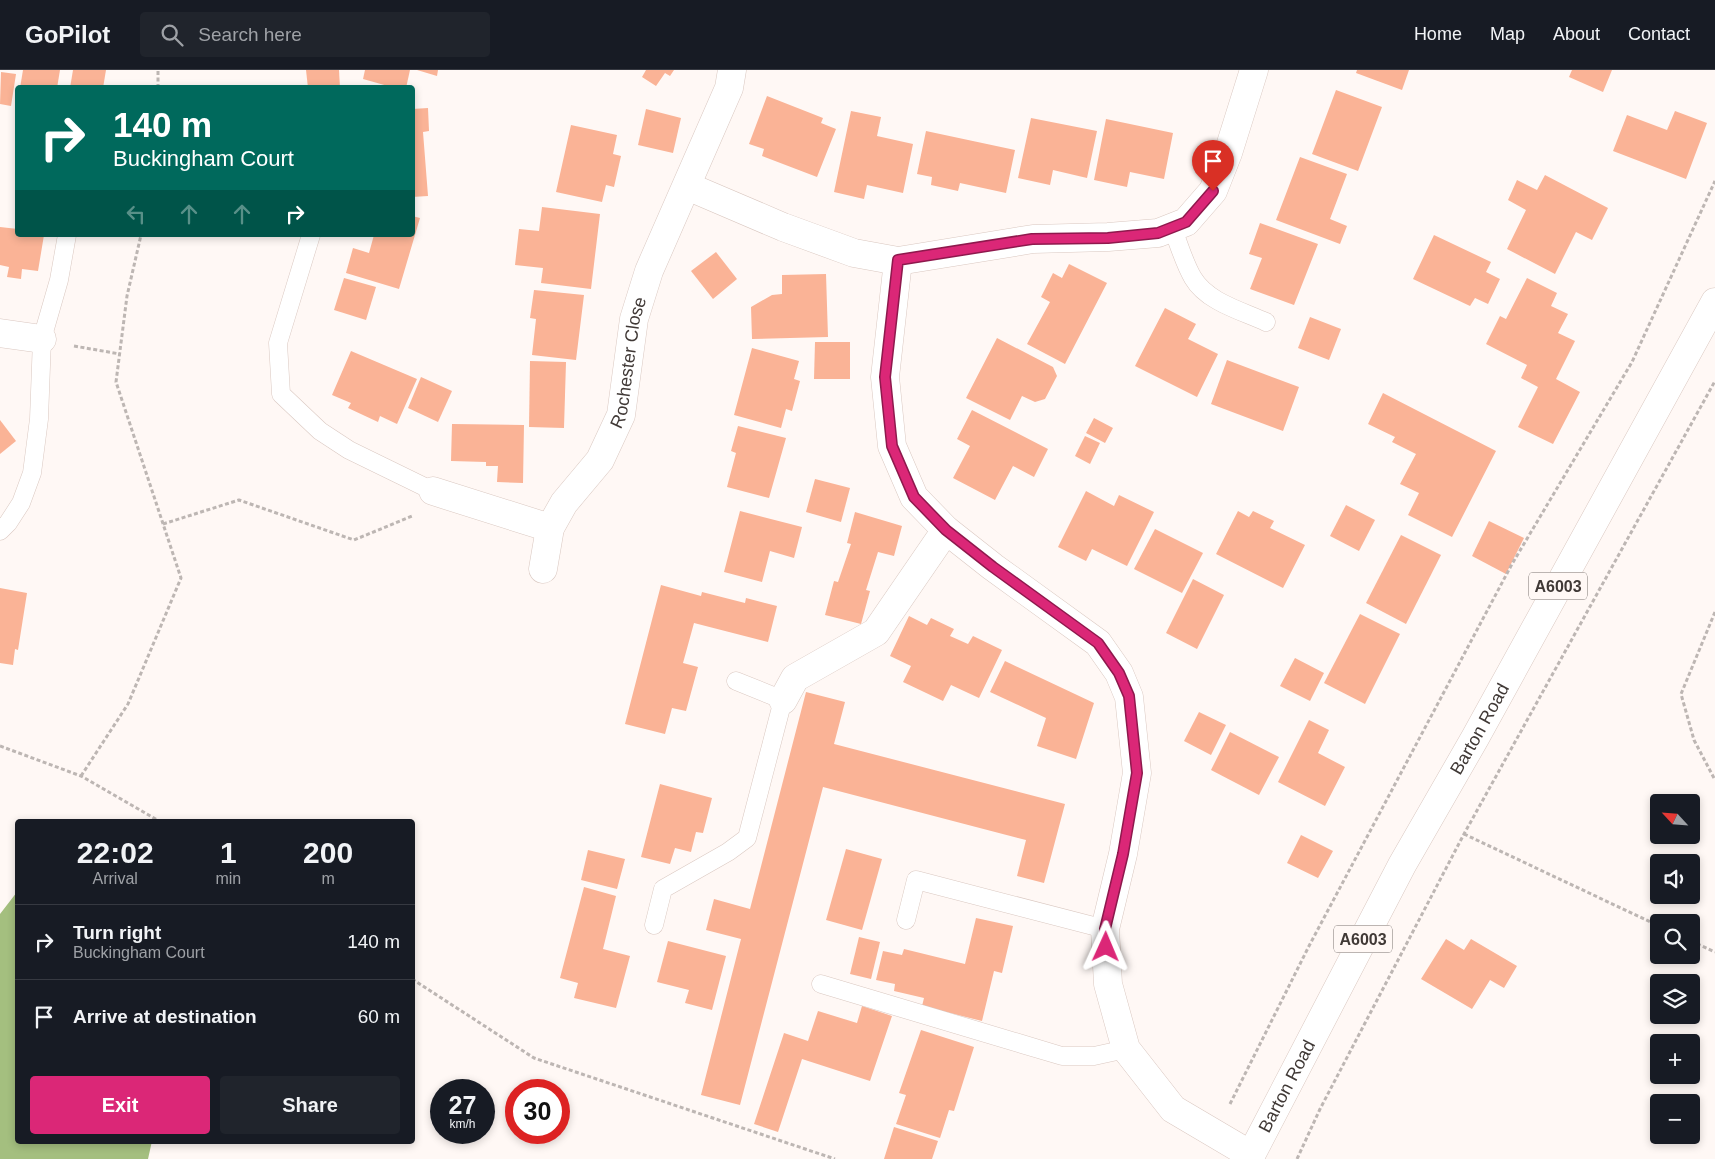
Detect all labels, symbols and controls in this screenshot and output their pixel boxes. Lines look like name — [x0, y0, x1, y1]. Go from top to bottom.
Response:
search box — [140, 12, 490, 57]
text: GoPilot — [25, 21, 110, 48]
icon: search — [158, 21, 186, 49]
text: Search here — [198, 24, 302, 45]
text: Home — [1414, 24, 1462, 44]
text: Map — [1490, 24, 1525, 44]
text: About — [1553, 24, 1600, 44]
text: Contact — [1628, 24, 1690, 44]
icon: right — [30, 105, 95, 170]
text: 140 m — [113, 105, 212, 144]
pin — [1192, 140, 1234, 191]
text: Buckingham Court — [113, 146, 294, 171]
icon: arrive — [1199, 147, 1227, 175]
icon: left — [122, 200, 150, 228]
icon: ahead — [175, 200, 203, 228]
icon: ahead — [228, 200, 256, 228]
icon: right — [281, 200, 309, 228]
street label: Rochester Close — [606, 294, 650, 432]
road number: A6003 — [1529, 572, 1587, 600]
street label: Barton Road — [1446, 680, 1513, 778]
north arrow — [1650, 794, 1700, 844]
map controls — [1650, 794, 1700, 1144]
text: 22:02 — [77, 836, 154, 869]
text: 1 — [220, 836, 237, 869]
text: 200 — [303, 836, 353, 869]
button: sound — [1650, 854, 1700, 904]
text: Arrival — [93, 870, 138, 887]
text: min — [215, 870, 241, 887]
text: m — [321, 870, 335, 887]
button: search — [1650, 914, 1700, 964]
position arrow — [1079, 920, 1131, 972]
text: Turn right — [73, 922, 161, 943]
road number: A6003 — [1334, 926, 1392, 952]
icon: right — [30, 928, 58, 956]
text: 140 m — [347, 931, 400, 952]
text: Buckingham Court — [73, 944, 205, 961]
button: layers — [1650, 974, 1700, 1024]
icon: arrive — [30, 1003, 58, 1031]
text: Arrive at destination — [73, 1006, 257, 1027]
text: 60 m — [358, 1006, 400, 1027]
button: + — [1650, 1034, 1700, 1084]
street label: Barton Road — [1255, 1037, 1319, 1136]
button: Exit — [30, 1076, 210, 1134]
button: Share — [220, 1076, 400, 1134]
speed limit sign: 30 — [505, 1079, 570, 1144]
text: 27 — [449, 1091, 476, 1119]
button: − — [1650, 1094, 1700, 1144]
text: km/h — [449, 1117, 476, 1131]

